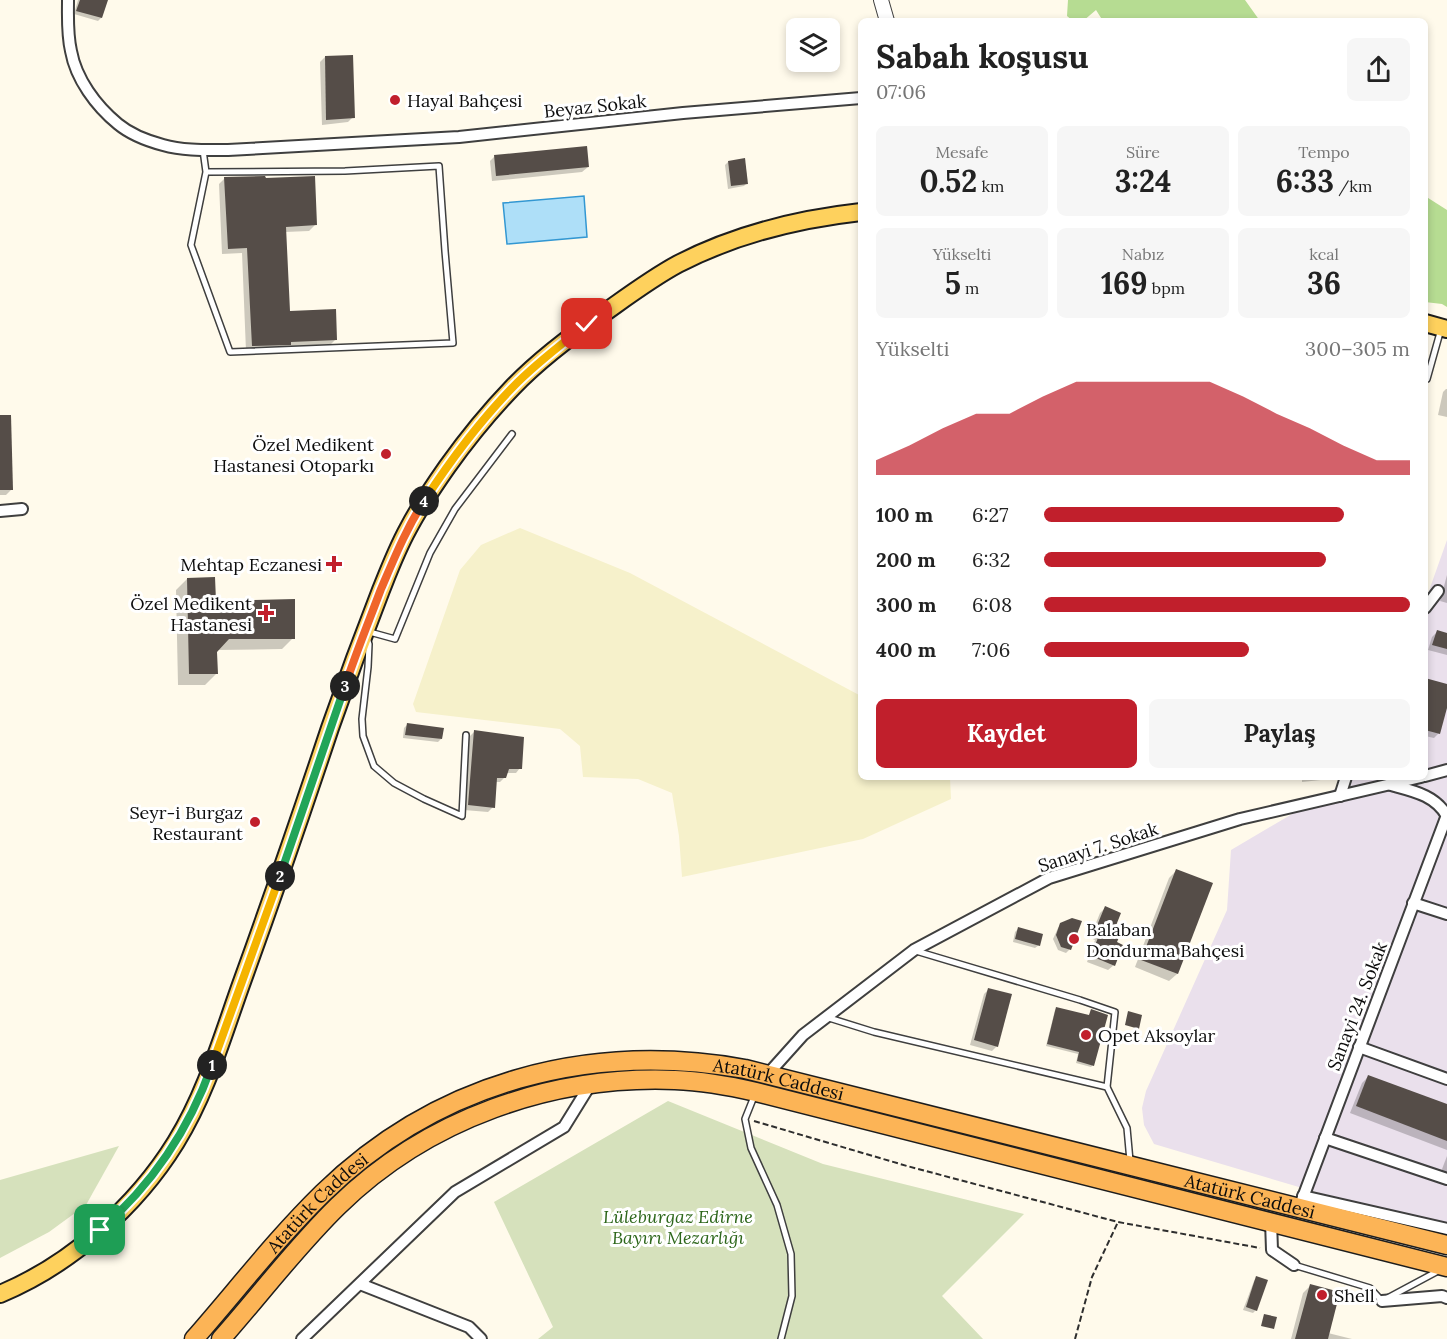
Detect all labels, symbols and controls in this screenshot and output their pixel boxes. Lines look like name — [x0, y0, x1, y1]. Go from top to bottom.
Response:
map controls — [786, 18, 840, 72]
button: layers — [786, 18, 840, 72]
text: Sabah koşusu — [876, 35, 1089, 77]
button: share — [1347, 38, 1410, 101]
text: 07:06 — [876, 79, 926, 104]
place label: Hayal Bahçesi — [407, 89, 522, 112]
street label: Beyaz Sokak — [543, 89, 648, 123]
marker: Hayal Bahçesi — [388, 93, 402, 107]
text: Mesafe — [936, 142, 988, 162]
text: Süre — [1126, 142, 1160, 162]
text: Tempo — [1298, 142, 1350, 162]
text: 0.52 — [920, 162, 977, 200]
text: 3:24 — [1115, 162, 1171, 200]
text: 6:33 — [1276, 162, 1334, 200]
text: km — [977, 176, 1004, 196]
text: /km — [1334, 176, 1372, 196]
text: Yükselti — [933, 244, 991, 264]
text: Nabız — [1122, 244, 1164, 264]
text: kcal — [1309, 244, 1339, 264]
text: 5 — [945, 264, 961, 302]
text: 169 — [1101, 264, 1148, 302]
text: 36 — [1307, 264, 1341, 302]
text: m — [961, 278, 979, 298]
text: bpm — [1148, 278, 1185, 298]
pin — [561, 298, 612, 349]
icon: check — [570, 307, 603, 340]
text: Yükselti — [876, 336, 949, 361]
text: 300–305 m — [1305, 336, 1410, 361]
place label: Özel Medikent Hastanesi Otoparkı — [213, 433, 374, 477]
marker: Özel Medikent Hastanesi Otoparkı — [379, 447, 393, 461]
pin: 4 — [409, 486, 439, 516]
text: 4 — [420, 491, 428, 511]
text: 100 m — [876, 502, 933, 527]
text: 6:27 — [972, 502, 1009, 527]
text: 200 m — [876, 547, 936, 572]
text: 6:32 — [972, 547, 1010, 572]
place label: Mehtap Eczanesi — [180, 553, 322, 576]
marker: Mehtap Eczanesi — [327, 557, 341, 571]
place label: Özel Medikent Hastanesi — [130, 592, 252, 636]
text: 300 m — [876, 592, 936, 617]
text: 6:08 — [972, 592, 1012, 617]
marker: Özel Medikent Hastanesi — [257, 604, 275, 622]
text: 400 m — [876, 637, 936, 662]
text: 7:06 — [972, 637, 1010, 662]
pin: 3 — [330, 671, 360, 701]
text: 3 — [341, 676, 349, 696]
button: Kaydet — [876, 699, 1137, 768]
button: Paylaş — [1149, 699, 1410, 768]
place label: Seyr-i Burgaz Restaurant — [129, 801, 243, 845]
marker: Seyr-i Burgaz Restaurant — [248, 815, 262, 829]
street label: Sanayi 7. Sokak — [1035, 817, 1161, 877]
pin: 2 — [265, 861, 295, 891]
text: 2 — [276, 866, 284, 886]
place label: Balaban Dondurma Bahçesi — [1086, 918, 1244, 962]
marker: Balaban Dondurma Bahçesi — [1067, 932, 1081, 946]
street label: Sanayi 24. Sokak — [1322, 938, 1392, 1074]
place label: Opet Aksoylar — [1098, 1024, 1216, 1047]
marker: Opet Aksoylar — [1079, 1028, 1093, 1042]
pin: 1 — [197, 1050, 227, 1080]
street label: Atatürk Caddesi — [711, 1053, 846, 1105]
text: 1 — [209, 1055, 215, 1075]
street label: Atatürk Caddesi — [261, 1147, 372, 1258]
street label: Atatürk Caddesi — [1181, 1168, 1318, 1223]
pin — [74, 1204, 125, 1255]
park label: Lüleburgaz Edirne Bayırı Mezarlığı — [603, 1205, 753, 1249]
icon: arrive — [83, 1213, 116, 1246]
place label: Shell — [1334, 1284, 1375, 1307]
marker: Shell — [1315, 1288, 1329, 1302]

